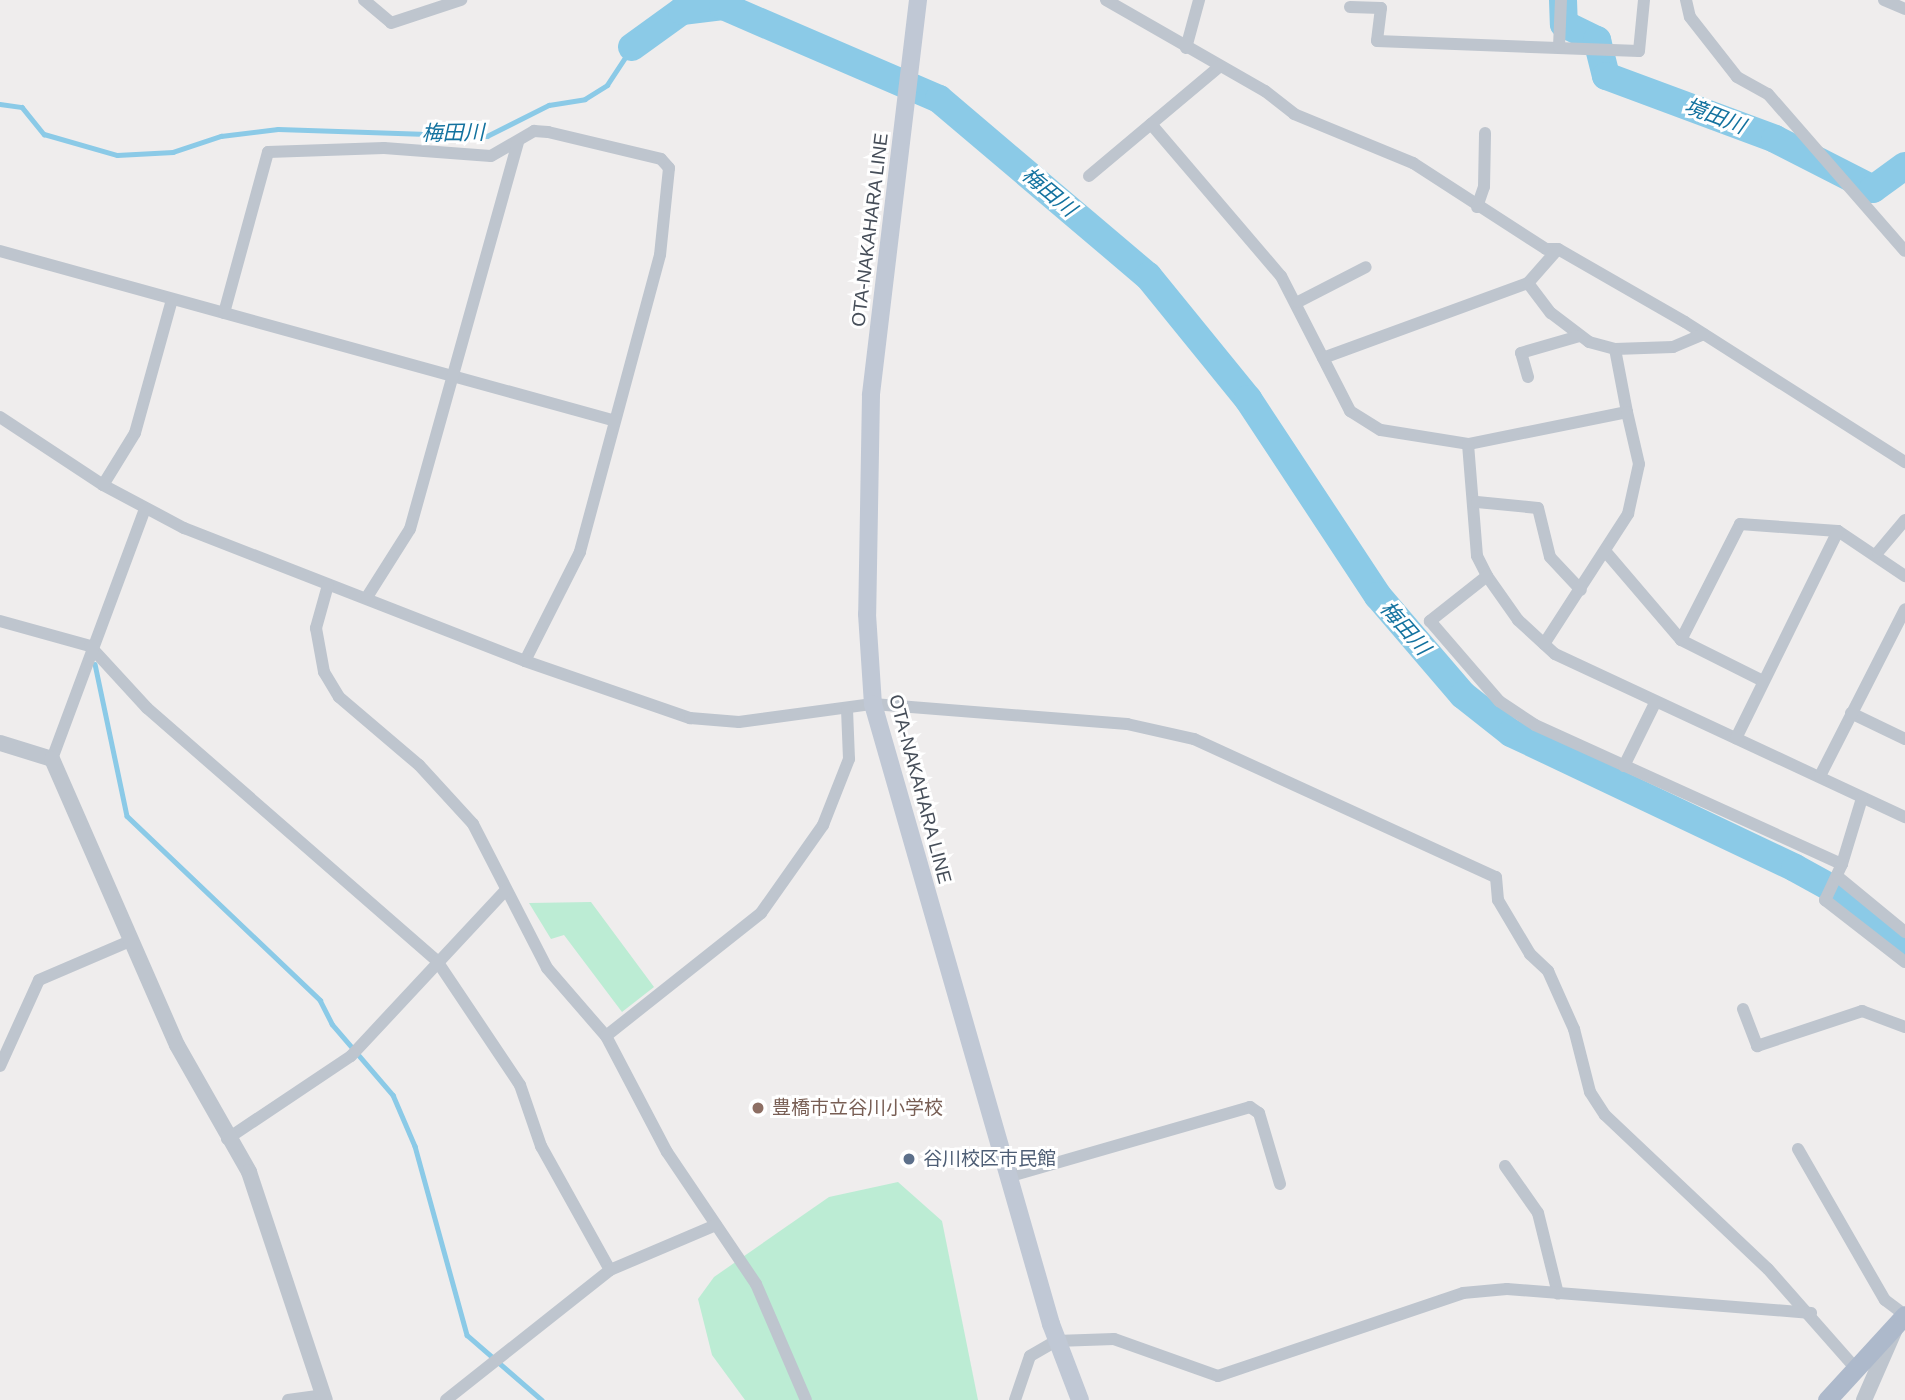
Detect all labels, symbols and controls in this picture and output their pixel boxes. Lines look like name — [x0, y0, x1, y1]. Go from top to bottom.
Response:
water label: 境田川 — [1681, 93, 1749, 139]
water label: 梅田川 — [421, 120, 485, 146]
street label: OTA-NAKAHARA LINE — [847, 131, 893, 329]
water label: 梅田川 — [1017, 162, 1081, 222]
water label: 梅田川 — [1375, 596, 1435, 660]
street label: OTA-NAKAHARA LINE — [884, 691, 956, 887]
place label: 豊橋市立谷川小学校 — [772, 1097, 943, 1119]
marker: 豊橋市立谷川小学校 — [750, 1100, 766, 1116]
place label: 谷川校区市民館 — [923, 1148, 1056, 1170]
marker: 谷川校区市民館 — [901, 1151, 917, 1167]

